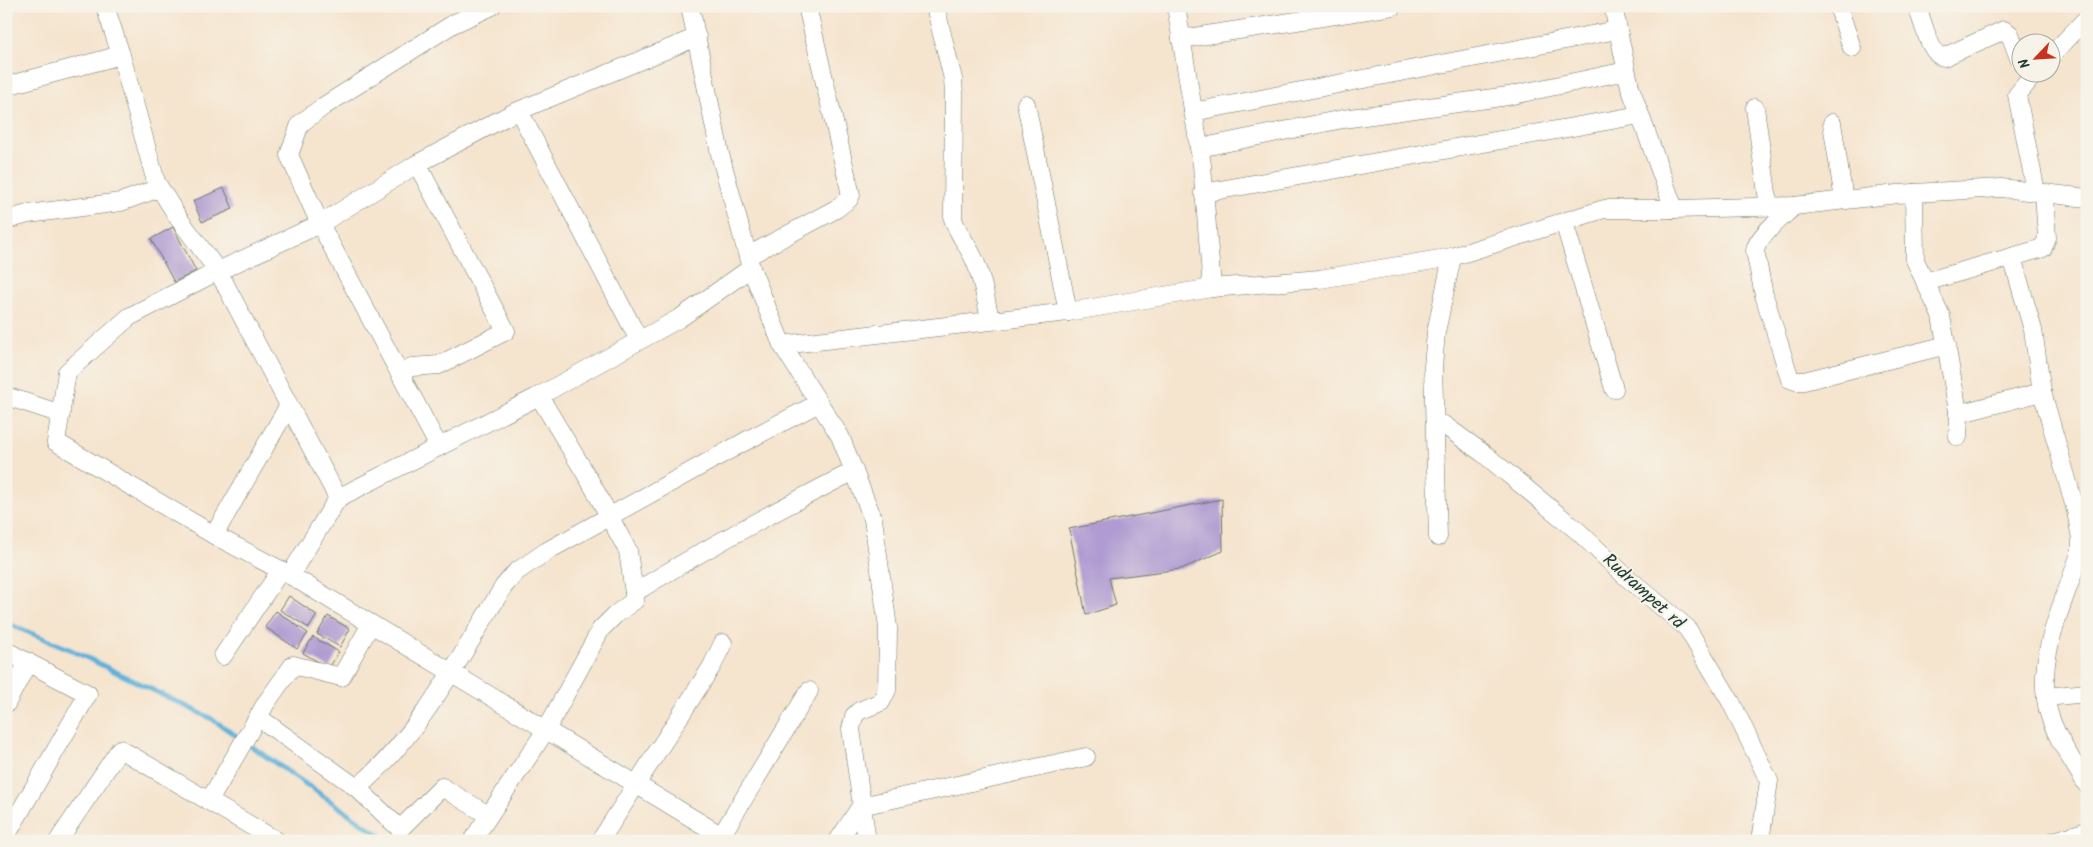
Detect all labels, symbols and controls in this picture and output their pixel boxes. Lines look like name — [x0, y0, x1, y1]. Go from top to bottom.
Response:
north arrow — [2010, 32, 2060, 82]
text: N — [2013, 54, 2037, 72]
street label: Rudrampet rd — [1595, 547, 1692, 638]

